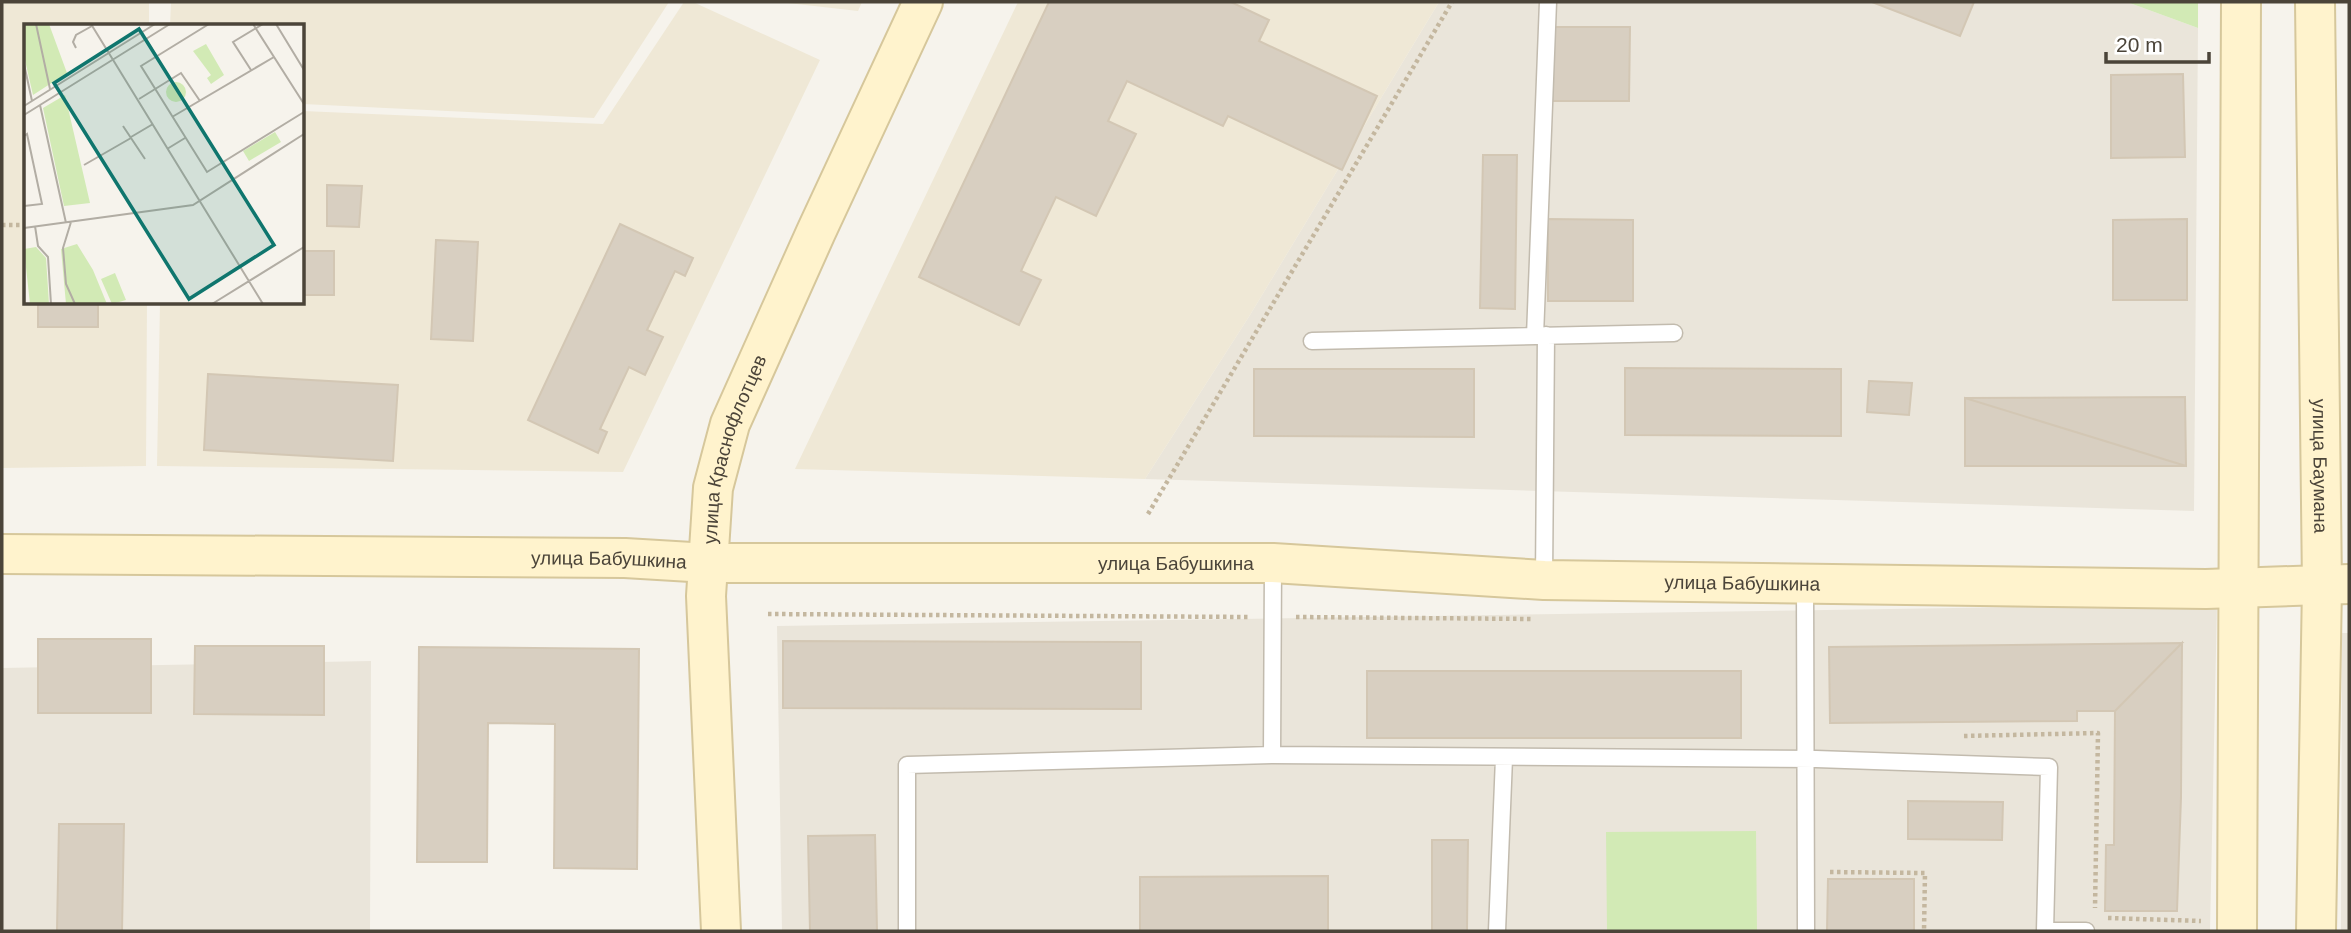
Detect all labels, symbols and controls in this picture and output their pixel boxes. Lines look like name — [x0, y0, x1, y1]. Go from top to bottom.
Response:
scale bar — [2106, 21, 2209, 65]
inset map — [24, 24, 304, 304]
text: 20 m — [2116, 33, 2163, 56]
street label: улица Краснофлотцев — [699, 352, 771, 545]
street label: улица Баумана — [2309, 399, 2331, 534]
street label: улица Бабушкина — [531, 547, 688, 573]
street label: улица Бабушкина — [1098, 553, 1254, 574]
street label: улица Бабушкина — [1664, 572, 1821, 595]

